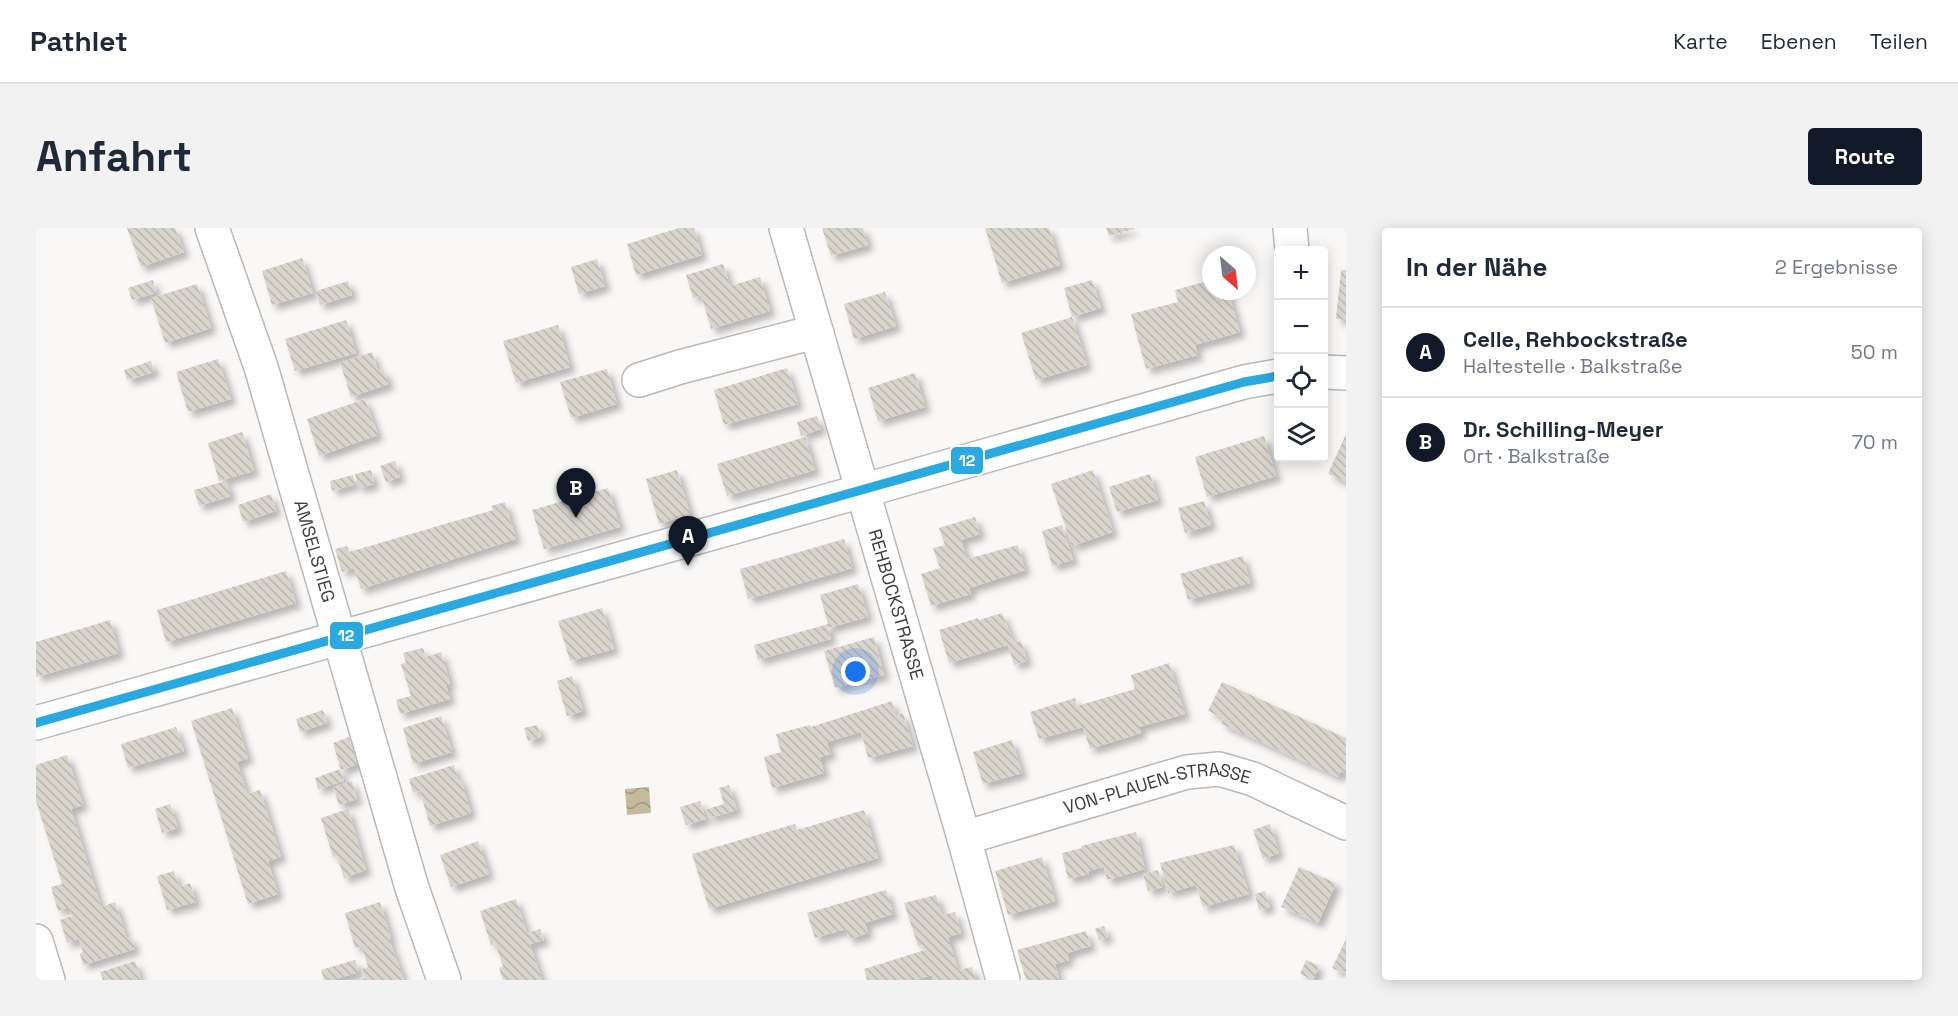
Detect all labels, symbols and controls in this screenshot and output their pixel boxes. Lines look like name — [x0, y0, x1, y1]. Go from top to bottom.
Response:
text: Pathlet — [30, 23, 128, 59]
text: Karte — [1673, 28, 1728, 55]
text: Ebenen — [1761, 28, 1837, 55]
text: Teilen — [1870, 28, 1928, 55]
button: Route — [1808, 128, 1922, 185]
text: Anfahrt — [36, 130, 192, 183]
north arrow — [1202, 246, 1256, 300]
map controls — [1274, 246, 1328, 462]
button: + — [1274, 246, 1328, 300]
text: In der Nähe — [1406, 250, 1547, 284]
text: 2 Ergebnisse — [1775, 254, 1898, 280]
button: − — [1274, 300, 1328, 354]
text: Celle, Rehbockstraße — [1463, 325, 1688, 353]
text: A — [1419, 339, 1432, 365]
text: 50 m — [1851, 339, 1898, 365]
text: Haltestelle · Balkstraße — [1463, 353, 1683, 379]
button: locate — [1274, 354, 1328, 408]
button: layers — [1274, 408, 1328, 462]
text: Dr. Schilling-Meyer — [1463, 415, 1663, 443]
text: B — [1419, 429, 1432, 455]
text: 70 m — [1852, 429, 1898, 455]
text: Ort · Balkstraße — [1463, 443, 1610, 469]
line badge: 12 — [950, 446, 984, 475]
text: 12 — [959, 450, 975, 471]
pin: B — [556, 468, 596, 518]
street label: AMSELSTIEG — [289, 497, 341, 605]
pin: A — [668, 516, 708, 566]
street label: REHBOCKSTRASSE — [863, 526, 929, 682]
line badge: 12 — [329, 621, 364, 650]
text: 12 — [338, 625, 354, 646]
your location — [841, 657, 870, 686]
street label: VON-PLAUEN-STRASSE — [1061, 757, 1254, 819]

